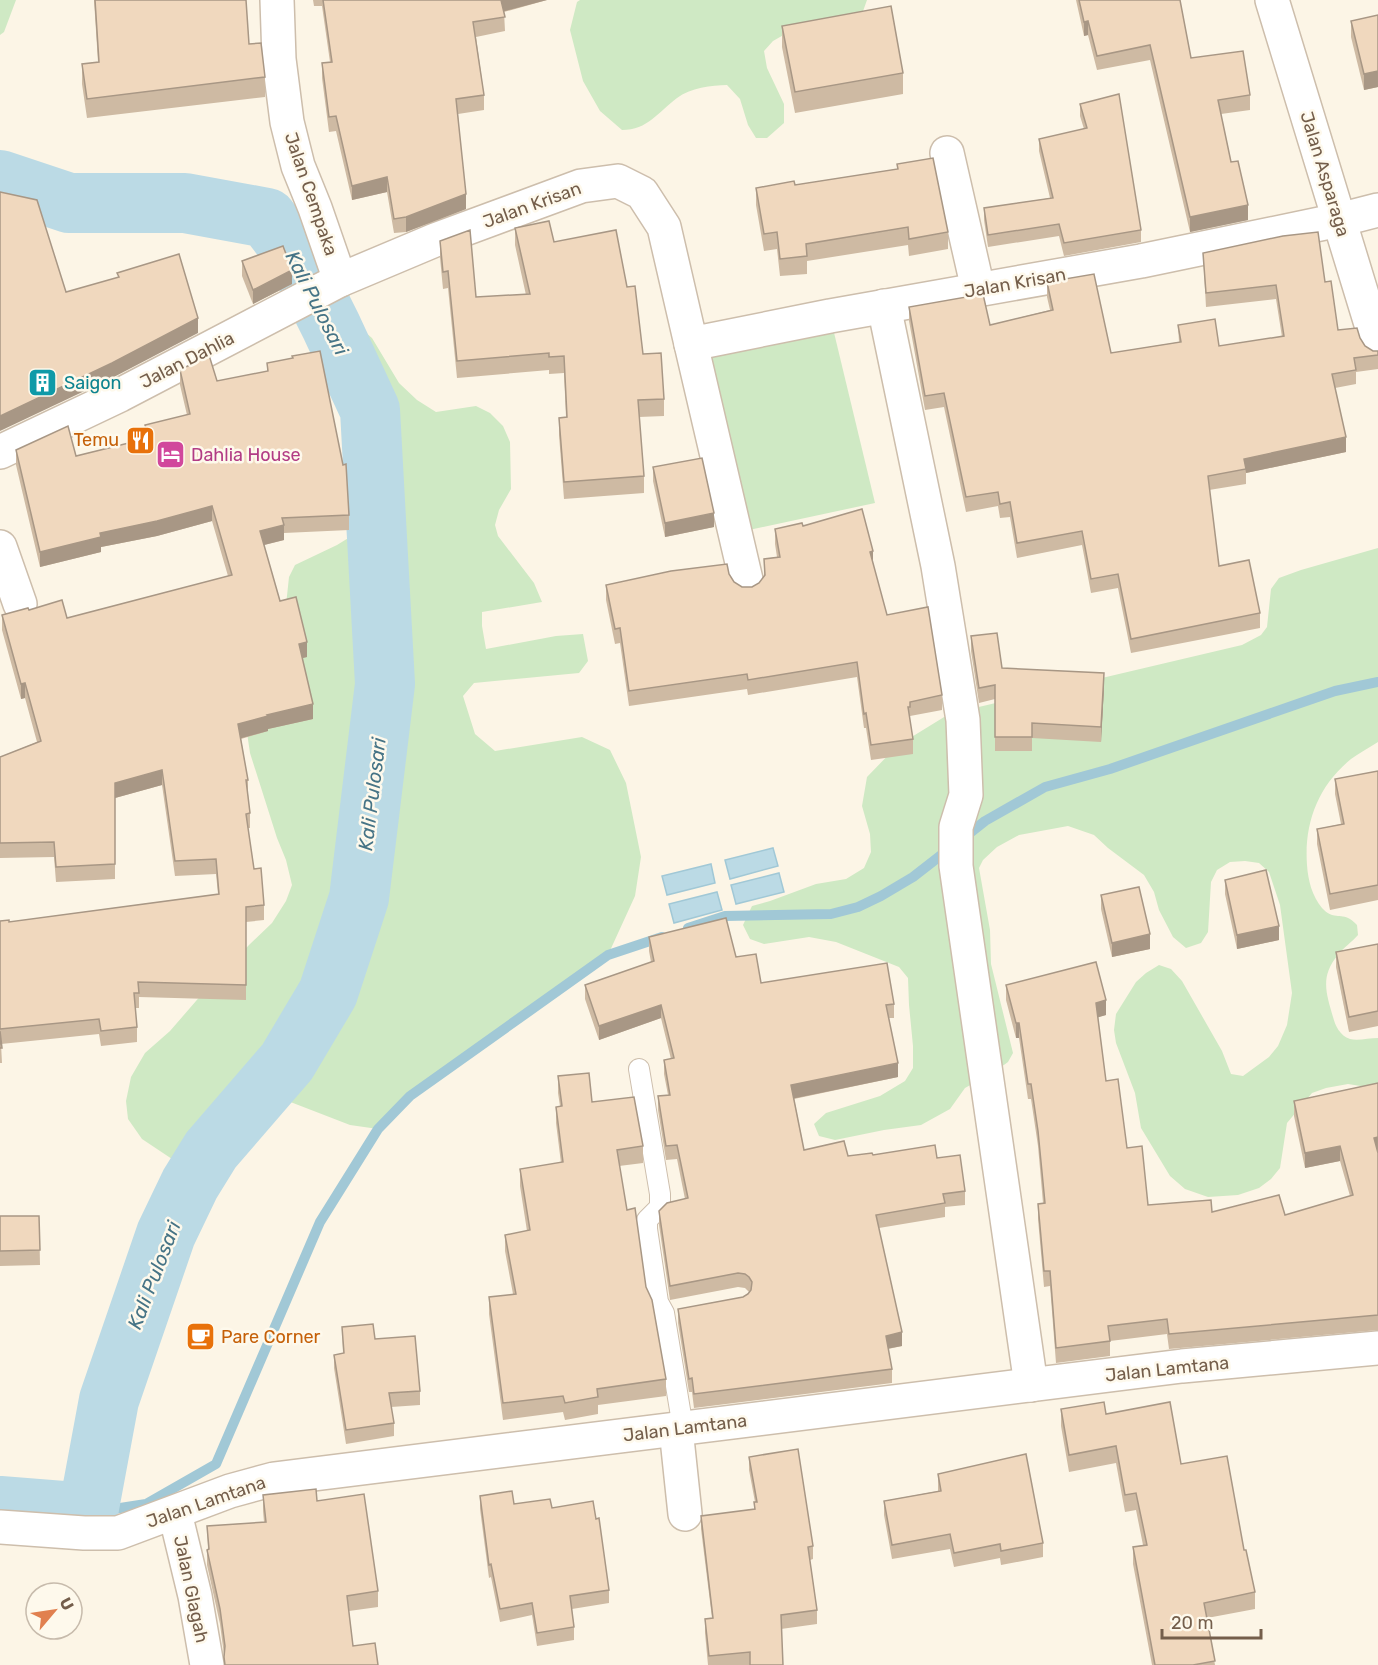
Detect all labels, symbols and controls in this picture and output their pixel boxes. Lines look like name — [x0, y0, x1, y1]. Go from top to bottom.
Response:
street label: Jalan Asparaga — [1296, 109, 1354, 239]
street label: Jalan Cempaka — [280, 130, 342, 258]
street label: Jalan Krisan — [480, 177, 584, 233]
water label: Kali Pulosari — [280, 247, 354, 360]
street label: Jalan Krisan — [962, 263, 1068, 303]
street label: Jalan Dahlia — [136, 327, 238, 393]
building icon: Saigon — [27, 367, 59, 399]
place label: Saigon — [64, 372, 121, 394]
restaurant icon: Temu — [124, 424, 156, 456]
place label: Temu — [73, 429, 119, 451]
hotel icon: Dahlia House — [154, 439, 186, 471]
place label: Dahlia House — [191, 444, 301, 466]
water label: Kali Pulosari — [353, 735, 391, 852]
water label: Kali Pulosari — [122, 1216, 186, 1332]
cafe icon: Pare Corner — [184, 1321, 216, 1353]
place label: Pare Corner — [221, 1326, 321, 1348]
street label: Jalan Lamtana — [1104, 1352, 1230, 1386]
street label: Jalan Lamtana — [622, 1409, 748, 1447]
street label: Jalan Lamtana — [143, 1471, 269, 1533]
street label: Jalan Glagah — [169, 1533, 213, 1645]
north arrow — [24, 1581, 84, 1641]
text: U — [56, 1594, 78, 1614]
scale bar — [1162, 1602, 1261, 1640]
text: 20 m — [1171, 1612, 1213, 1634]

